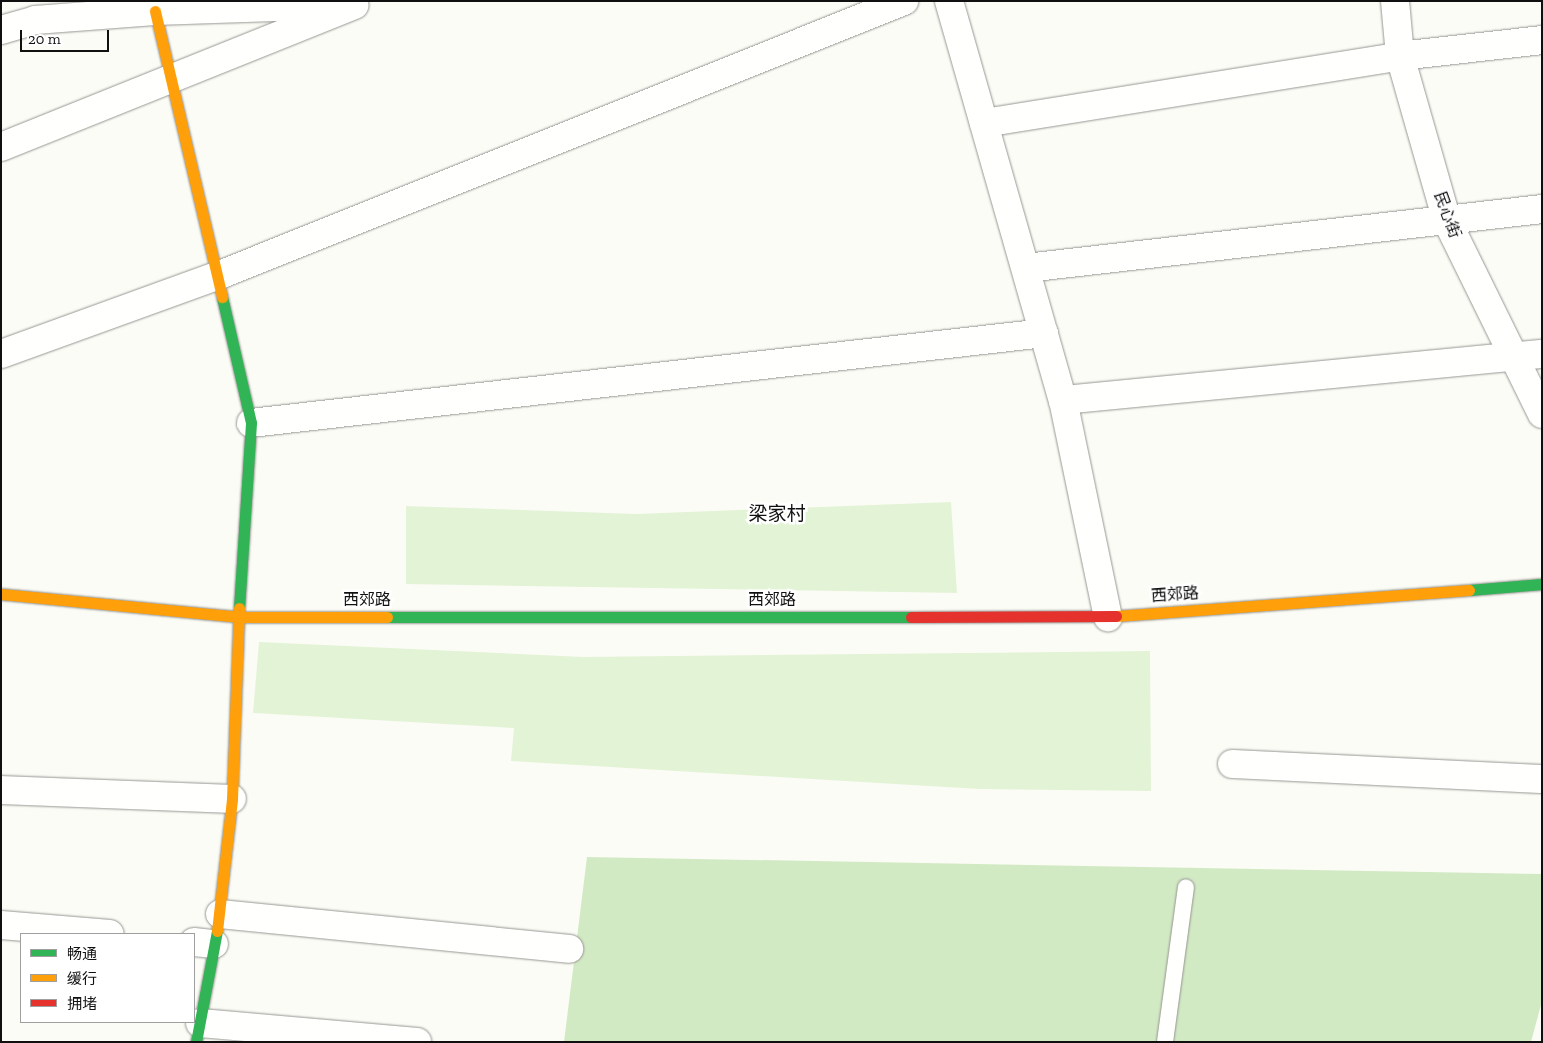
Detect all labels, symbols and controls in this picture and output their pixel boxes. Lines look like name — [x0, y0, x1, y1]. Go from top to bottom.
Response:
scale bar — [22, 20, 111, 52]
text: 20 m — [28, 30, 61, 48]
street label: 民心街 — [1430, 189, 1464, 241]
district label: 梁家村 — [749, 503, 805, 525]
street label: 西郊路 — [1150, 584, 1200, 606]
street label: 西郊路 — [343, 590, 391, 610]
street label: 西郊路 — [748, 590, 796, 610]
legend — [20, 933, 195, 1023]
text: 畅通 — [67, 945, 97, 963]
text: 缓行 — [67, 970, 97, 988]
text: 拥堵 — [67, 995, 97, 1013]

